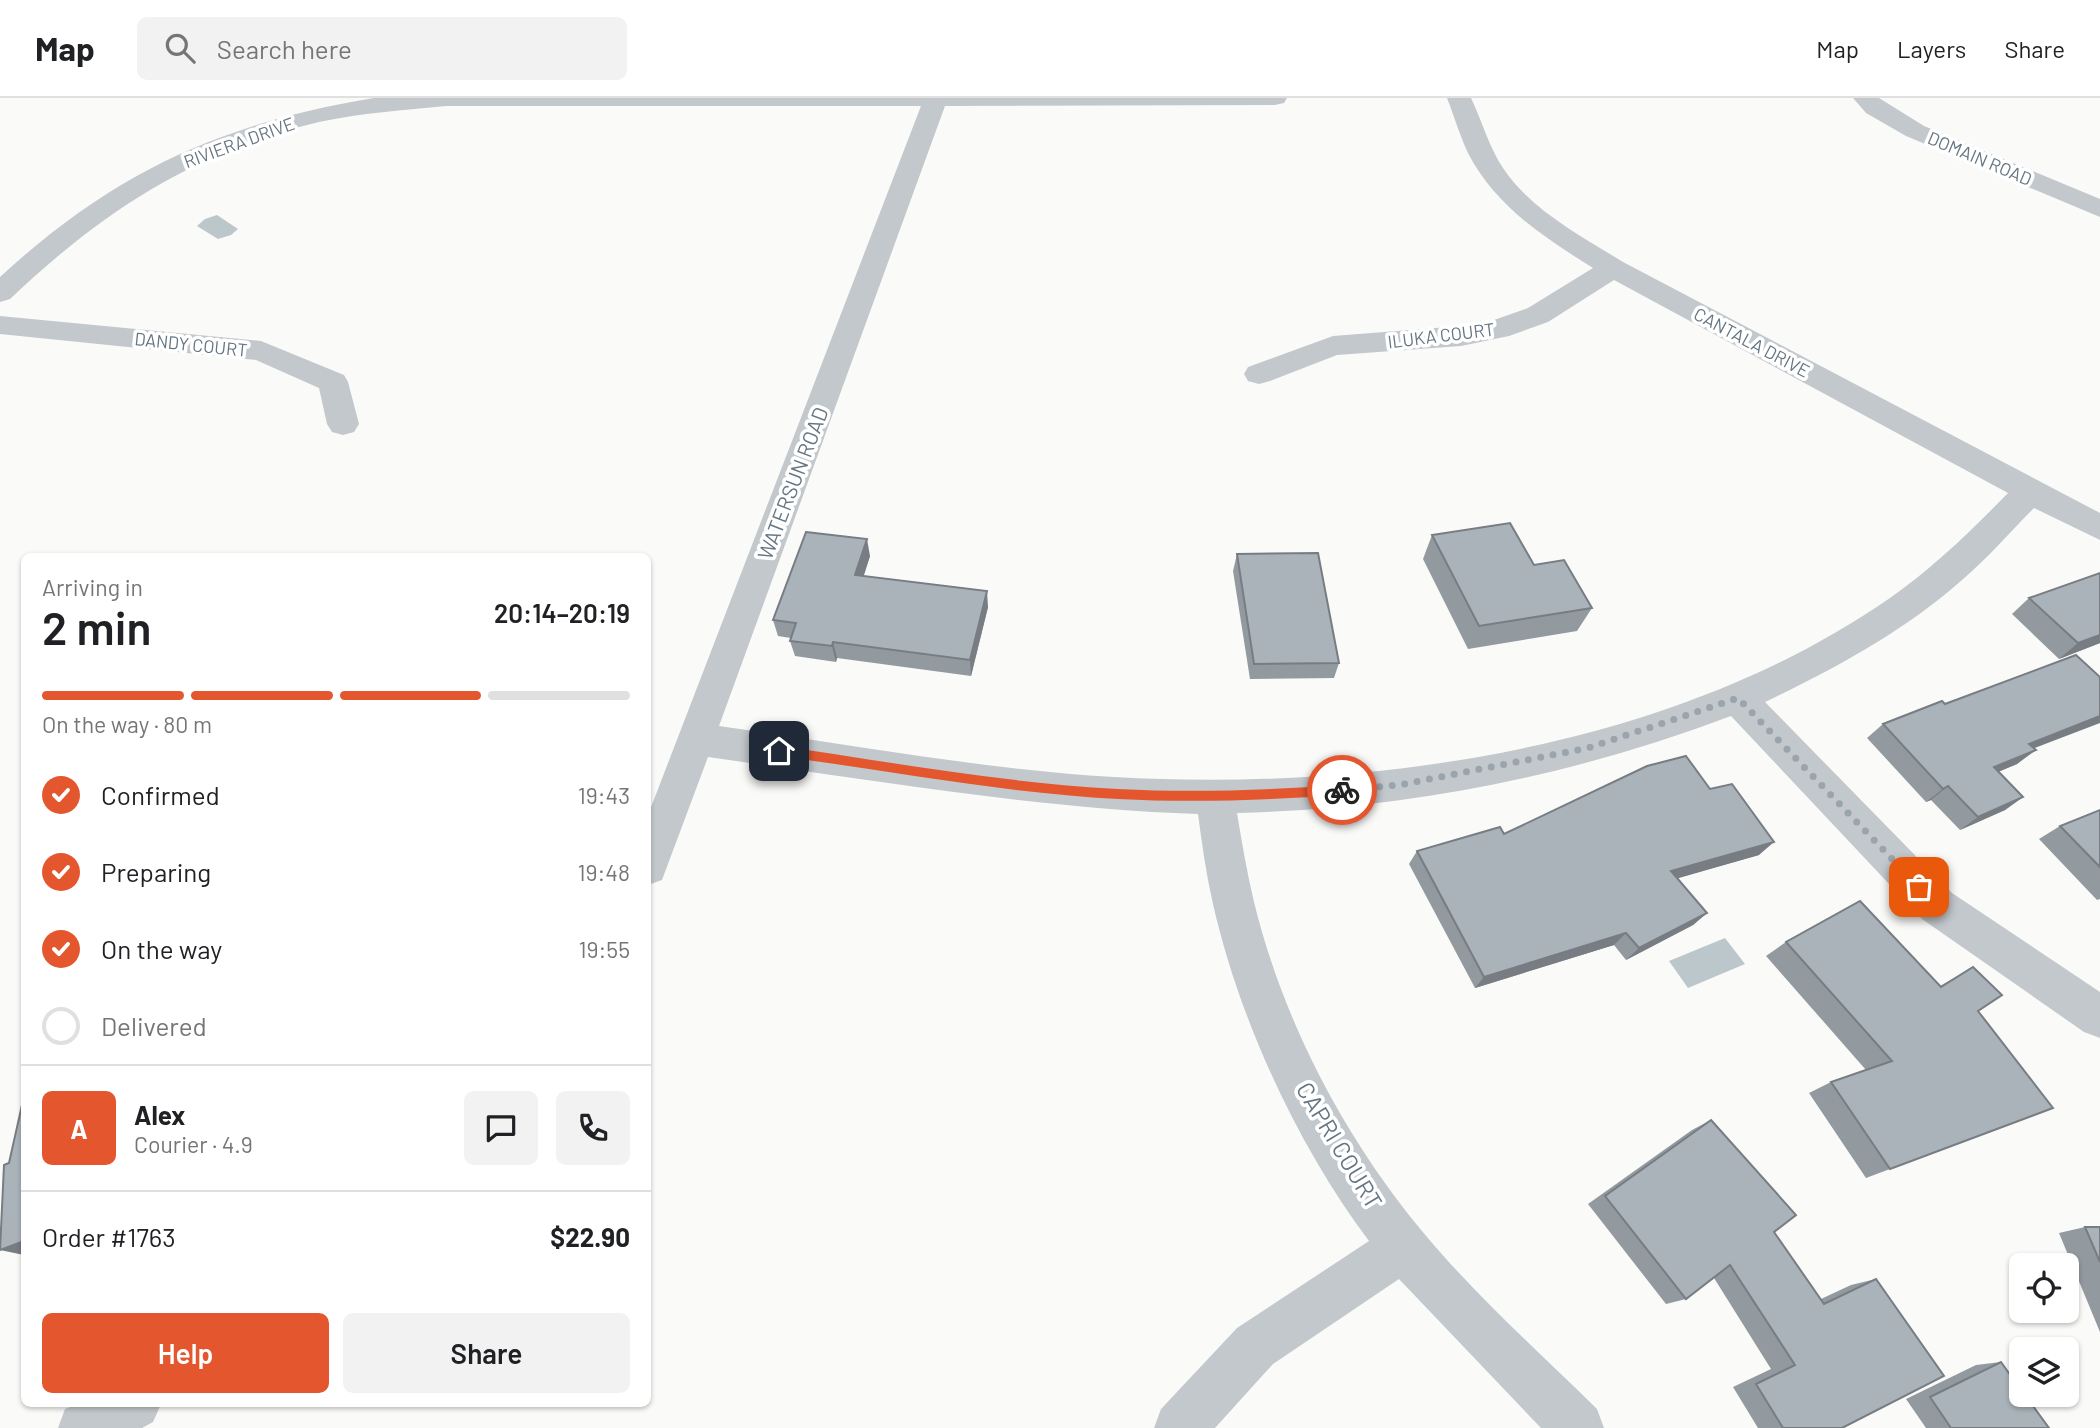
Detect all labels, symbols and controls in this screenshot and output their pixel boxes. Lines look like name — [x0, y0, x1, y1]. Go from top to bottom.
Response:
search box — [137, 17, 627, 80]
text: Map — [35, 28, 95, 68]
icon: search — [161, 29, 199, 67]
text: Search here — [217, 33, 352, 64]
text: Map — [1816, 34, 1859, 63]
text: Layers — [1897, 34, 1966, 63]
text: Share — [2004, 34, 2065, 63]
street label: RIVIERA DRIVE — [181, 112, 297, 172]
street label: DOMAIN ROAD — [1925, 126, 2035, 190]
street label: CANTALA DRIVE — [1690, 302, 1814, 382]
street label: ILUKA COURT — [1386, 318, 1496, 352]
street label: DANDY COURT — [134, 327, 248, 361]
street label: WATERSUN ROAD — [751, 403, 833, 563]
text: Arriving in — [42, 573, 143, 601]
text: 20:14–20:19 — [494, 597, 630, 628]
text: 2 min — [42, 599, 151, 654]
text: On the way · 80 m — [42, 710, 212, 738]
pin — [749, 721, 809, 781]
icon: home — [760, 732, 798, 770]
courier — [1307, 755, 1377, 825]
icon: bike — [1323, 771, 1361, 809]
icon: check — [42, 776, 80, 814]
text: Confirmed — [101, 779, 220, 810]
text: 19:43 — [578, 781, 630, 809]
icon: check — [42, 853, 80, 891]
text: Preparing — [101, 856, 211, 887]
pin — [1889, 857, 1949, 917]
text: 19:48 — [578, 858, 630, 886]
icon: bag — [1900, 868, 1938, 906]
icon: check — [42, 930, 80, 968]
text: On the way — [101, 933, 222, 964]
text: 19:55 — [579, 935, 630, 963]
text: Delivered — [101, 1010, 207, 1041]
street label: CAPRI COURT — [1291, 1076, 1389, 1214]
button: chat — [464, 1091, 538, 1165]
button: phone — [556, 1091, 630, 1165]
text: Alex — [134, 1099, 185, 1130]
text: A — [70, 1113, 88, 1144]
text: Courier · 4.9 — [134, 1130, 253, 1158]
text: Order #1763 — [42, 1221, 176, 1252]
text: $22.90 — [550, 1221, 630, 1252]
map controls — [2009, 1253, 2079, 1407]
button: locate — [2009, 1253, 2079, 1323]
button: Help — [42, 1313, 329, 1393]
button: Share — [343, 1313, 630, 1393]
button: layers — [2009, 1337, 2079, 1407]

